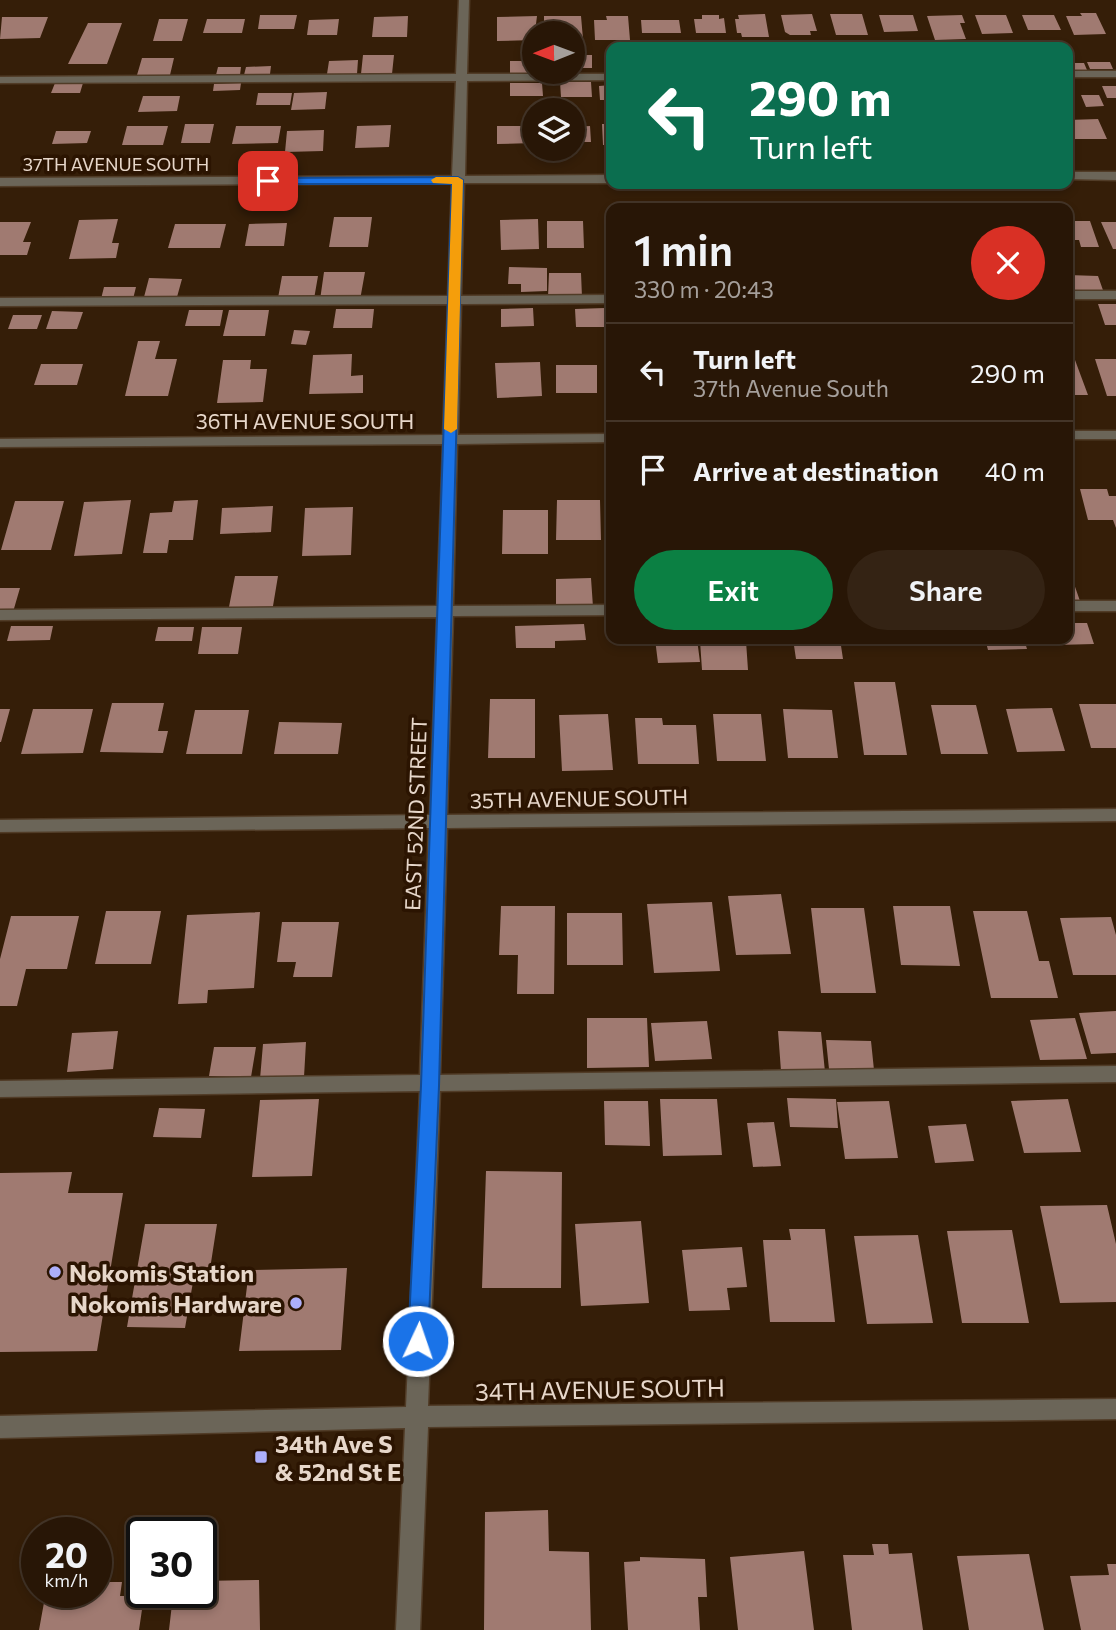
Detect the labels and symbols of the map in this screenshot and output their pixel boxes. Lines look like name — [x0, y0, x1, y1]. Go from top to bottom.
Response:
north arrow — [522, 21, 584, 84]
pin — [238, 151, 298, 211]
street label: 37TH AVENUE SOUTH — [23, 153, 209, 175]
street label: 36TH AVENUE SOUTH — [196, 408, 414, 433]
street label: EAST 52ND STREET — [399, 717, 431, 911]
street label: 35TH AVENUE SOUTH — [470, 784, 688, 812]
place label: Nokomis Station — [69, 1258, 254, 1287]
marker: Nokomis Station — [47, 1264, 63, 1280]
place label: Nokomis Hardware — [70, 1289, 282, 1318]
marker: Nokomis Hardware — [288, 1295, 304, 1311]
position arrow — [381, 1304, 455, 1378]
street label: 34TH AVENUE SOUTH — [475, 1372, 725, 1406]
place label: 34th Ave S & 52nd St E — [275, 1429, 401, 1486]
marker: 34th Ave S & 52nd St E — [253, 1449, 269, 1465]
speed limit sign: 30 — [126, 1517, 217, 1608]

